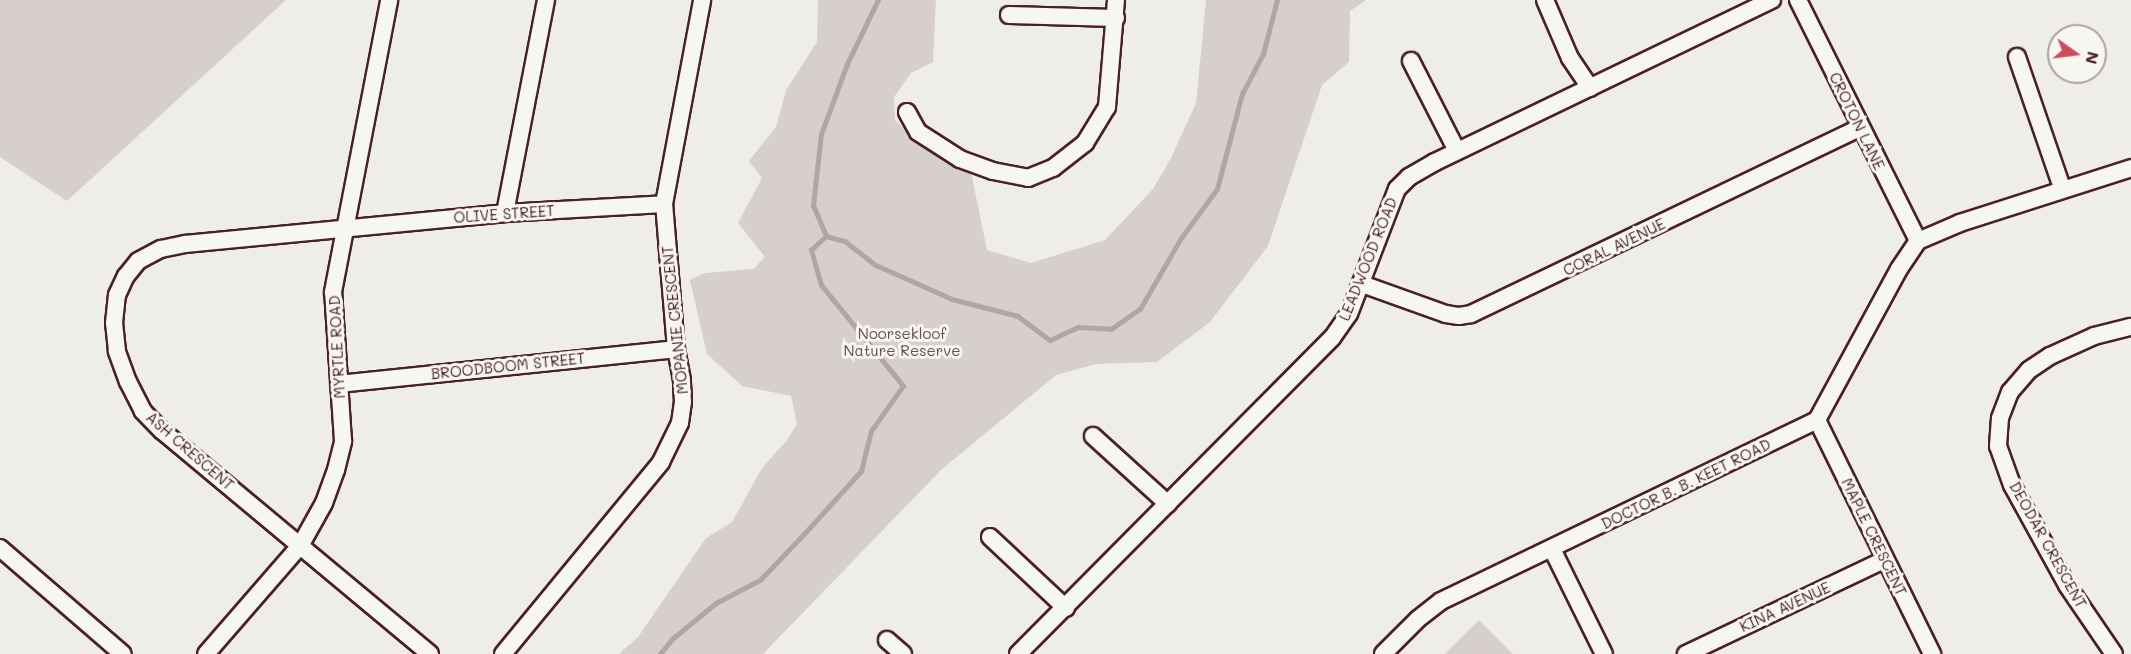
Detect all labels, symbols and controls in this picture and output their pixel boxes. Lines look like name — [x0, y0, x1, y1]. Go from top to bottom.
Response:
north arrow — [2047, 24, 2107, 84]
text: N — [2081, 50, 2105, 66]
street label: CROTON LANE — [1826, 69, 1888, 173]
street label: LEADWOOD ROAD — [1335, 195, 1401, 323]
street label: OLIVE STREET — [453, 201, 555, 227]
street label: CORAL AVENUE — [1560, 215, 1668, 279]
street label: MOPANIE CRESCENT — [658, 245, 692, 395]
street label: MYRTLE ROAD — [325, 295, 349, 399]
park label: Noorsekloof Nature Reserve — [843, 324, 961, 359]
street label: BROODBOOM STREET — [430, 349, 586, 383]
street label: ASH CRESCENT — [142, 408, 238, 494]
street label: DOCTOR B. B. KEET ROAD — [1598, 435, 1774, 533]
street label: MAPLE CRESCENT — [1838, 475, 1910, 599]
street label: DEODAR CRESCENT — [2006, 479, 2090, 611]
street label: KINA AVENUE — [1737, 578, 1833, 636]

